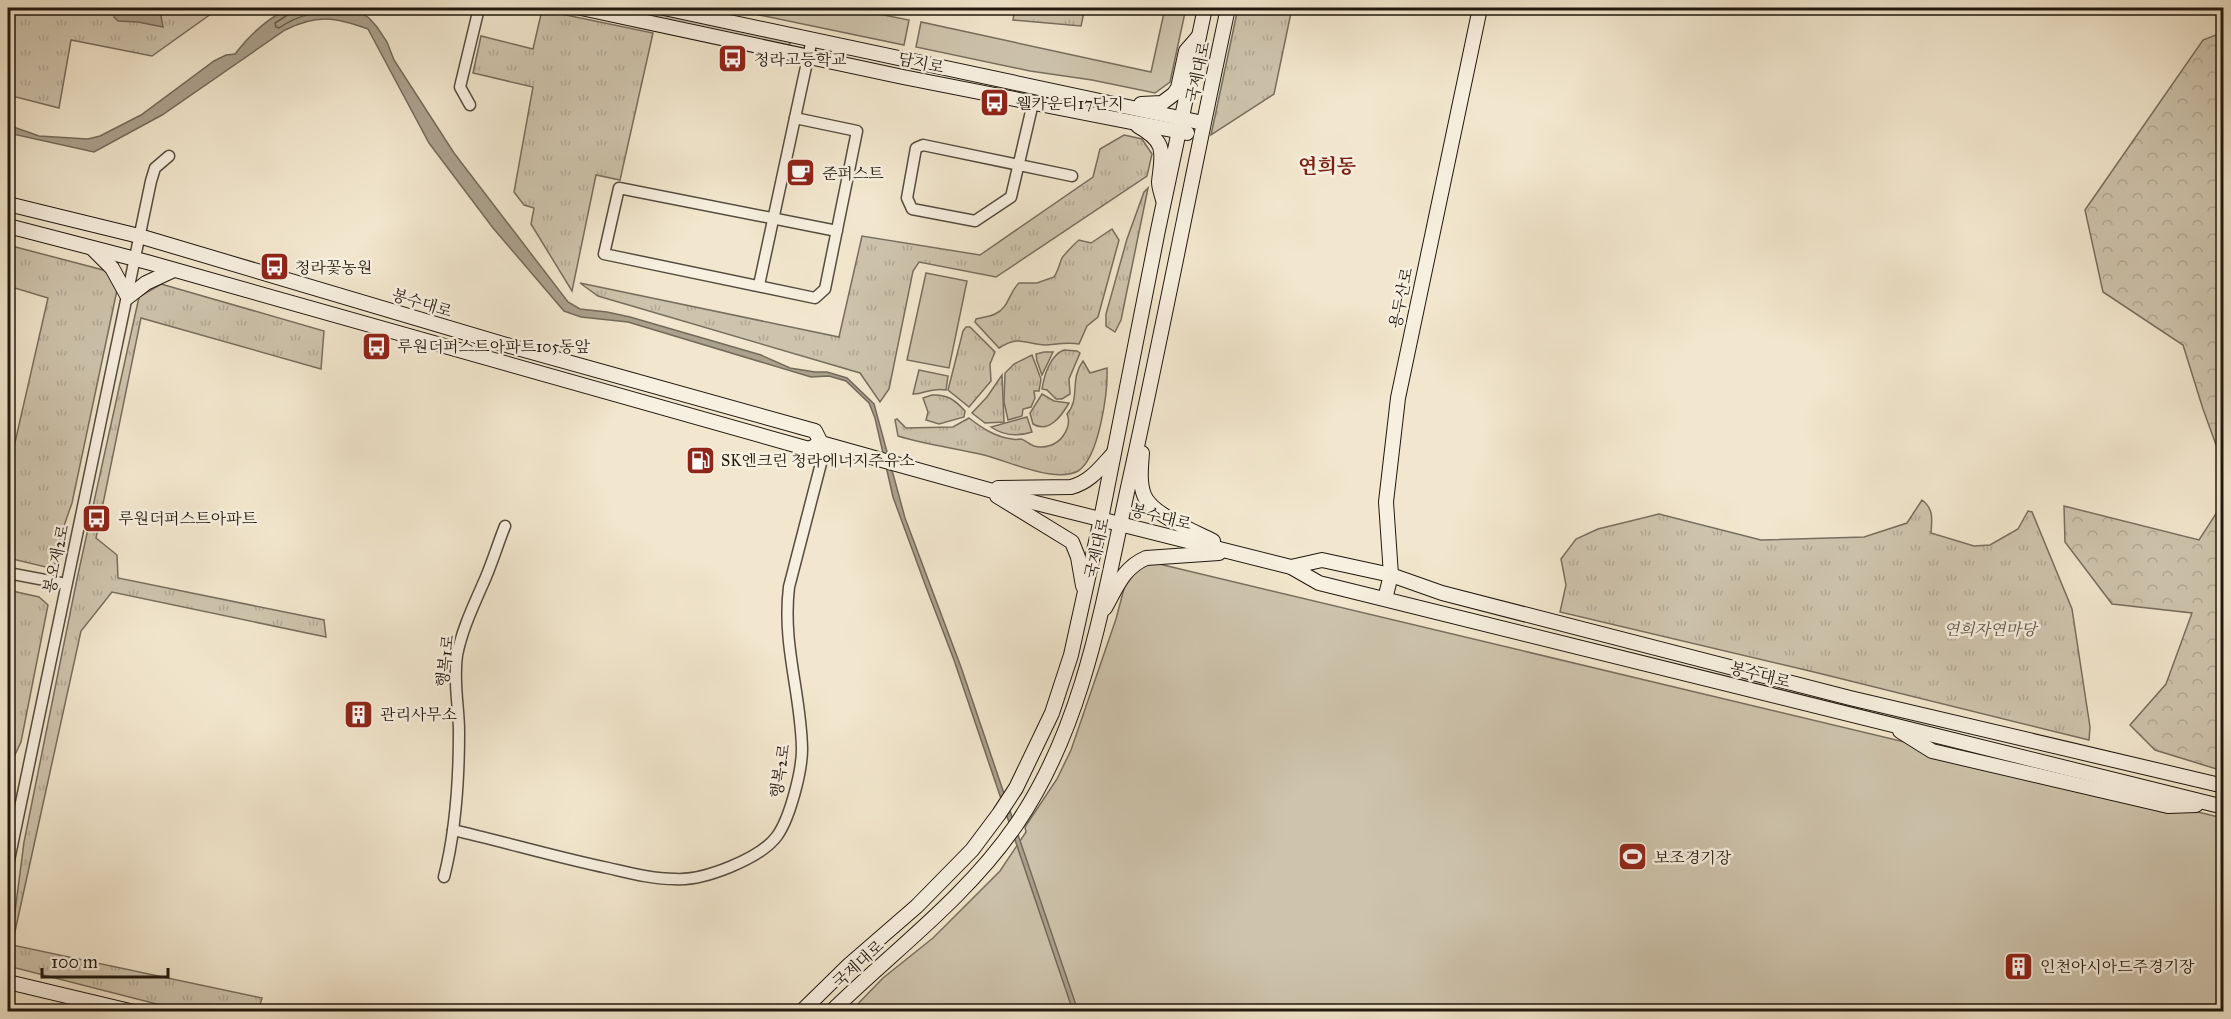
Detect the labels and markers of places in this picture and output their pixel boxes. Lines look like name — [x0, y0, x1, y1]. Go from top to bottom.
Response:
bus stop icon: 청라고등학교 — [717, 43, 749, 75]
place label: 청라고등학교 — [754, 50, 847, 69]
bus stop icon: 웰카운티17단지 — [979, 87, 1011, 119]
place label: 웰카운티17단지 — [1016, 94, 1124, 113]
cafe icon: 준퍼스트 — [785, 157, 817, 189]
place label: 준퍼스트 — [822, 164, 884, 183]
bus stop icon: 청라꽃농원 — [258, 251, 290, 283]
place label: 청라꽃농원 — [295, 258, 372, 277]
bus stop icon: 루원더퍼스트아파트105동앞 — [360, 330, 392, 362]
place label: 루원더퍼스트아파트105동앞 — [397, 337, 591, 356]
fuel station icon: SK엔크린 청라에너지주유소 — [684, 444, 716, 476]
place label: SK엔크린 청라에너지주유소 — [721, 451, 915, 470]
bus stop icon: 루원더퍼스트아파트 — [81, 502, 113, 534]
place label: 루원더퍼스트아파트 — [118, 509, 258, 528]
building icon: 관리사무소 — [343, 698, 375, 730]
place label: 관리사무소 — [380, 705, 457, 724]
sports icon: 보조경기장 — [1617, 841, 1649, 873]
place label: 보조경기장 — [1654, 848, 1732, 867]
building icon: 인천아시아드주경기장 — [2003, 950, 2035, 982]
place label: 인천아시아드주경기장 — [2040, 957, 2195, 976]

